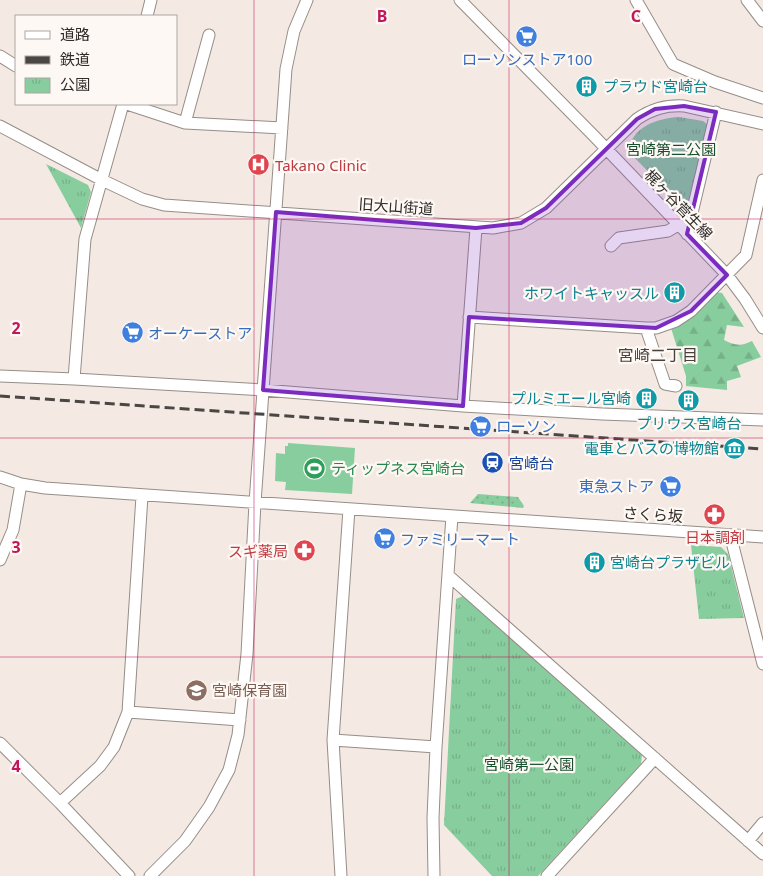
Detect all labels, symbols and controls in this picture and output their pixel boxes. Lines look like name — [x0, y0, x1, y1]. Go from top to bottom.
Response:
text: B — [377, 5, 387, 27]
text: C — [631, 5, 641, 27]
legend — [15, 15, 178, 105]
text: 道路 — [60, 24, 90, 44]
supermarket icon: ローソンストア100 — [515, 24, 539, 48]
text: 鉄道 — [60, 49, 90, 69]
place label: ローソンストア100 — [462, 49, 592, 69]
text: 公園 — [60, 74, 90, 94]
building icon: プラウド宮崎台 — [575, 74, 599, 98]
place label: プラウド宮崎台 — [603, 76, 708, 96]
park label: 宮崎第二公園 — [626, 139, 716, 159]
hospital icon: Takano Clinic — [247, 153, 271, 177]
place label: Takano Clinic — [275, 155, 367, 175]
street label: 梶ヶ谷菅生線 — [641, 165, 717, 243]
street label: 旧大山街道 — [358, 193, 434, 219]
building icon: ホワイトキャッスル — [663, 281, 687, 305]
place label: ホワイトキャッスル — [524, 283, 659, 303]
text: 2 — [11, 317, 21, 339]
supermarket icon: オーケーストア — [120, 321, 144, 345]
place label: オーケーストア — [148, 323, 252, 343]
district label: 宮崎二丁目 — [618, 344, 698, 366]
building icon: プルミエール宮崎 — [635, 386, 659, 410]
place label: プルミエール宮崎 — [511, 388, 631, 408]
building icon: プリウス宮崎台 — [677, 388, 701, 412]
place label: プリウス宮崎台 — [636, 413, 742, 433]
supermarket icon: ローソン — [468, 414, 492, 438]
place label: ローソン — [496, 416, 556, 436]
museum icon: 電車とバスの博物館 — [723, 436, 747, 460]
place label: 電車とバスの博物館 — [584, 438, 719, 458]
station icon: 宮崎台 — [481, 451, 505, 475]
place label: 宮崎台 — [509, 453, 554, 473]
sports icon: ティップネス宮崎台 — [303, 456, 327, 480]
place label: ティップネス宮崎台 — [331, 458, 465, 478]
supermarket icon: 東急ストア — [658, 474, 682, 498]
place label: 東急ストア — [579, 476, 654, 496]
street label: さくら坂 — [622, 502, 684, 526]
pharmacy icon: 日本調剤 — [703, 502, 727, 526]
supermarket icon: ファミリーマート — [372, 527, 396, 551]
place label: 日本調剤 — [685, 527, 745, 547]
place label: ファミリーマート — [400, 529, 520, 549]
text: 3 — [11, 536, 21, 558]
pharmacy icon: スギ薬局 — [292, 539, 316, 563]
place label: スギ薬局 — [228, 541, 288, 561]
building icon: 宮崎台プラザビル — [582, 550, 606, 574]
place label: 宮崎台プラザビル — [610, 552, 730, 572]
school or university icon: 宮崎保育園 — [184, 678, 208, 702]
place label: 宮崎保育園 — [212, 680, 287, 700]
park label: 宮崎第一公園 — [484, 754, 574, 774]
text: 4 — [11, 755, 21, 777]

